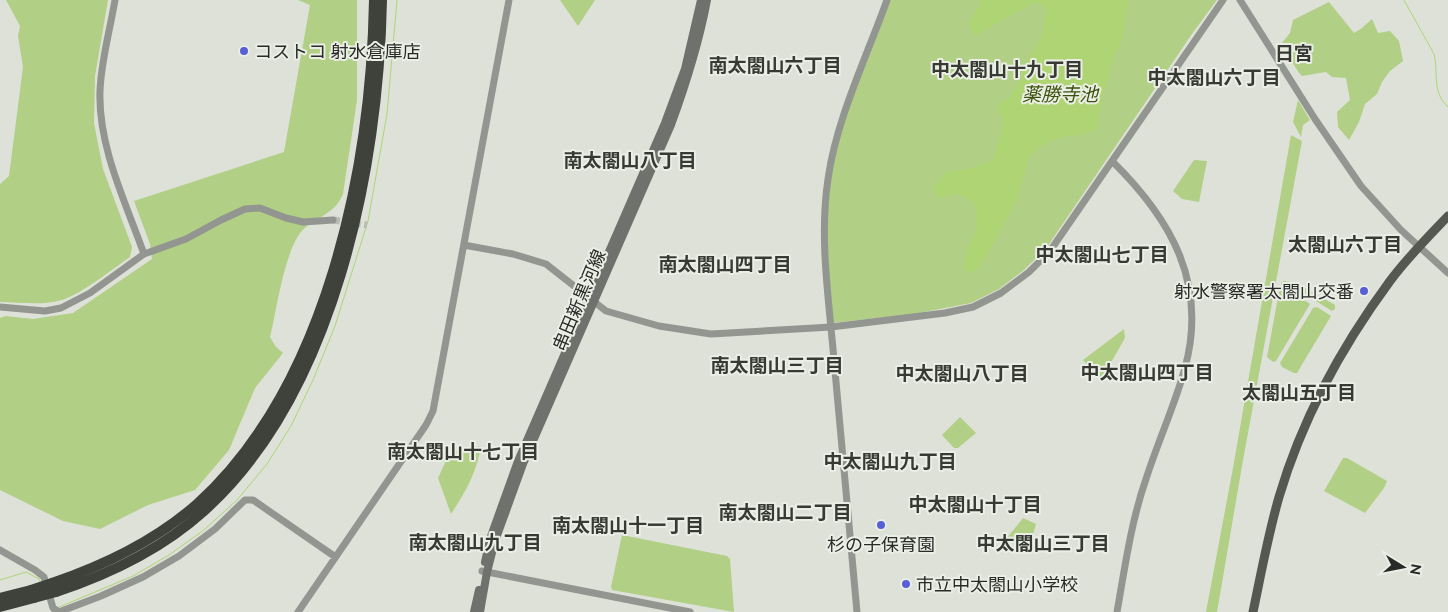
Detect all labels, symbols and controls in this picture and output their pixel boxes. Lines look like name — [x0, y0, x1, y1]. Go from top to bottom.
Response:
place label: コストコ 射水倉庫店 — [254, 41, 421, 62]
district label: 日宮 — [1275, 42, 1313, 64]
marker: コストコ 射水倉庫店 — [238, 45, 250, 57]
district label: 南太閤山六丁目 — [708, 54, 842, 76]
district label: 中太閤山十九丁目 — [931, 58, 1083, 80]
district label: 中太閤山六丁目 — [1147, 66, 1281, 88]
water label: 薬勝寺池 — [1022, 83, 1100, 105]
district label: 南太閤山八丁目 — [563, 149, 697, 171]
district label: 太閤山六丁目 — [1288, 233, 1402, 255]
district label: 中太閤山七丁目 — [1035, 243, 1169, 265]
street label: 串田新黒河線 — [548, 246, 610, 354]
district label: 南太閤山四丁目 — [658, 253, 792, 275]
place label: 射水警察署太閤山交番 — [1174, 281, 1354, 302]
marker: 射水警察署太閤山交番 — [1358, 285, 1370, 297]
district label: 南太閤山三丁目 — [710, 354, 844, 376]
district label: 中太閤山四丁目 — [1080, 361, 1214, 383]
district label: 中太閤山八丁目 — [895, 362, 1029, 384]
district label: 太閤山五丁目 — [1242, 381, 1356, 403]
district label: 南太閤山十七丁目 — [387, 440, 539, 462]
district label: 中太閤山九丁目 — [823, 450, 957, 472]
district label: 中太閤山十丁目 — [908, 493, 1042, 515]
district label: 南太閤山二丁目 — [718, 501, 852, 523]
district label: 南太閤山十一丁目 — [552, 514, 704, 536]
marker: 杉の子保育園 — [875, 519, 887, 531]
district label: 南太閤山九丁目 — [408, 531, 542, 553]
district label: 中太閤山三丁目 — [976, 532, 1110, 554]
place label: 杉の子保育園 — [827, 534, 935, 555]
north arrow — [1378, 542, 1428, 592]
text: N — [1407, 563, 1425, 576]
place label: 市立中太閤山小学校 — [916, 574, 1078, 595]
marker: 市立中太閤山小学校 — [900, 578, 912, 590]

